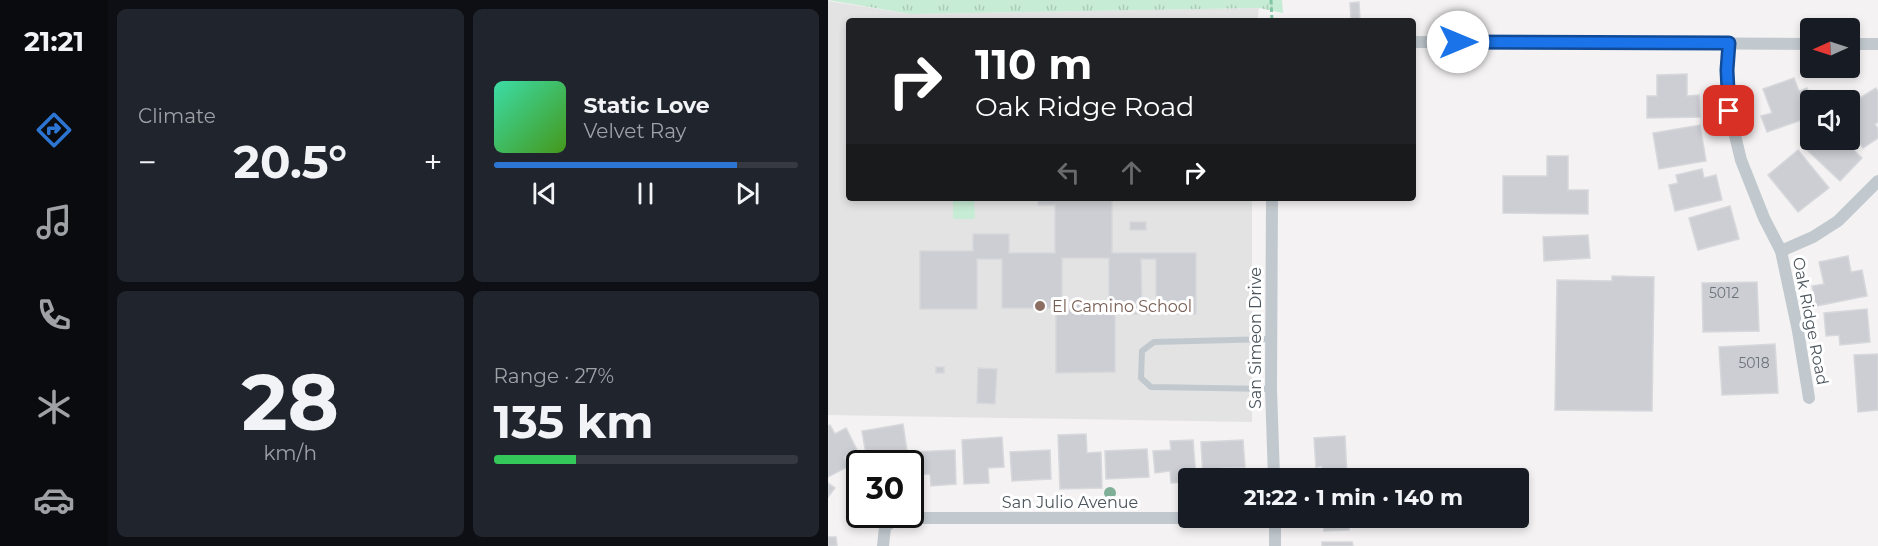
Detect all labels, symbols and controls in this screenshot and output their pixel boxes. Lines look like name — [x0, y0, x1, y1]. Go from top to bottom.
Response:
position arrow — [1426, 10, 1490, 74]
north arrow — [1800, 18, 1860, 78]
map controls — [1800, 18, 1860, 150]
text: 21:21 — [24, 25, 84, 58]
text: 110 m — [975, 38, 1092, 90]
icon: right — [876, 42, 954, 120]
pin — [1703, 85, 1754, 136]
text: Oak Ridge Road — [975, 90, 1194, 123]
button: sound — [1800, 90, 1860, 150]
text: Static Love — [584, 92, 710, 119]
icon: arrive — [1712, 94, 1745, 127]
text: Climate — [138, 104, 216, 128]
icon: directions — [33, 109, 75, 151]
text: Velvet Ray — [584, 119, 686, 143]
text: 20.5° — [233, 134, 347, 189]
text: − — [138, 142, 157, 182]
text: + — [424, 142, 443, 182]
icon: left — [1052, 156, 1085, 189]
icon: ahead — [1115, 156, 1148, 189]
icon: right — [1178, 156, 1211, 189]
icon: previous — [528, 177, 561, 210]
icon: pause — [629, 177, 662, 210]
icon: next — [731, 177, 764, 210]
icon: music — [33, 201, 75, 243]
street label: Oak Ridge Road — [1789, 255, 1832, 387]
street label: San Simeon Drive — [1246, 267, 1265, 409]
house number: 5012 — [1709, 284, 1739, 302]
icon: phone — [33, 294, 75, 336]
place label: El Camino School — [1052, 297, 1192, 316]
marker: El Camino School — [1033, 299, 1047, 313]
text: 28 — [241, 354, 339, 450]
house number: 5018 — [1738, 354, 1770, 372]
text: Range · 27% — [494, 364, 614, 388]
icon: climate — [33, 386, 75, 428]
text: 135 km — [494, 394, 653, 449]
text: km/h — [264, 441, 317, 465]
speed limit sign: 30 — [846, 450, 924, 528]
icon: car — [33, 479, 75, 521]
text: 21:22 · 1 min · 140 m — [1244, 484, 1463, 511]
street label: San Julio Avenue — [1002, 493, 1138, 512]

